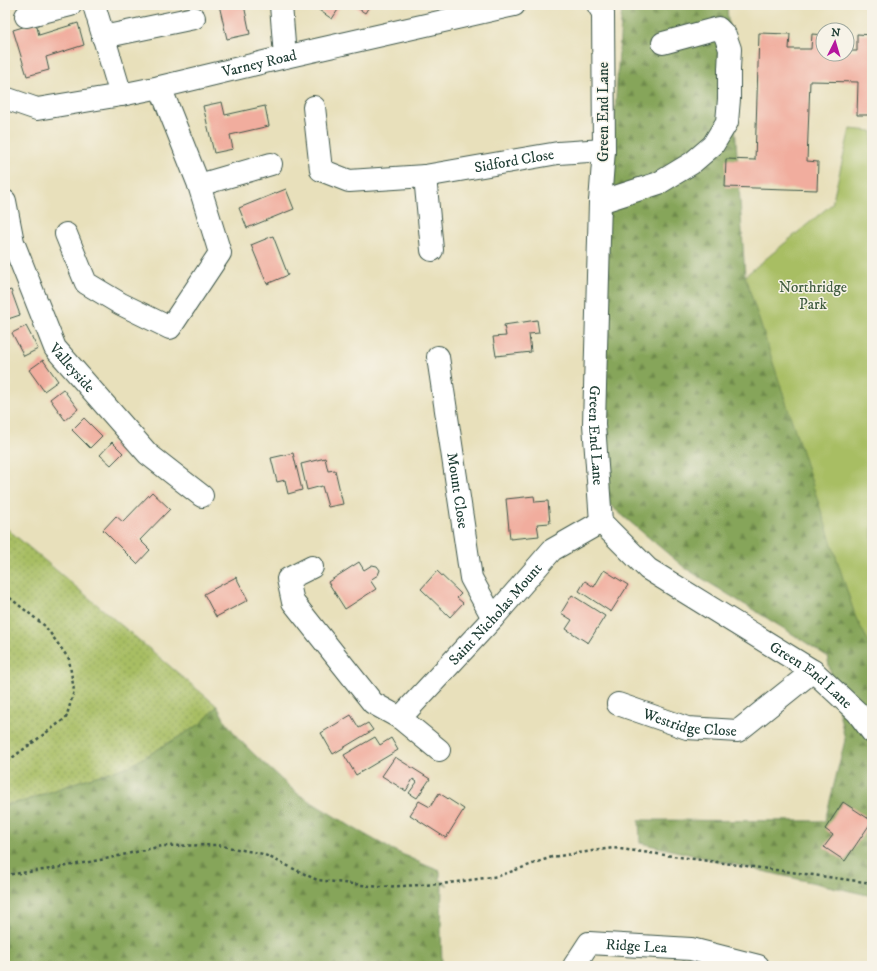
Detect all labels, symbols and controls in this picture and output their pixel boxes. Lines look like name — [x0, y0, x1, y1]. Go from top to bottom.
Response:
north arrow — [815, 22, 855, 62]
text: N — [831, 26, 841, 40]
street label: Varney Road — [219, 46, 299, 82]
street label: Green End Lane — [594, 62, 613, 162]
street label: Sidford Close — [473, 145, 555, 177]
park label: Northridge Park — [779, 278, 847, 314]
street label: Valleyside — [44, 339, 99, 397]
street label: Green End Lane — [584, 385, 607, 486]
street label: Mount Close — [442, 451, 473, 530]
street label: Saint Nicholas Mount — [445, 559, 547, 670]
street label: Green End Lane — [766, 637, 856, 713]
street label: Westridge Close — [639, 704, 737, 741]
street label: Ridge Lea — [605, 935, 668, 958]

